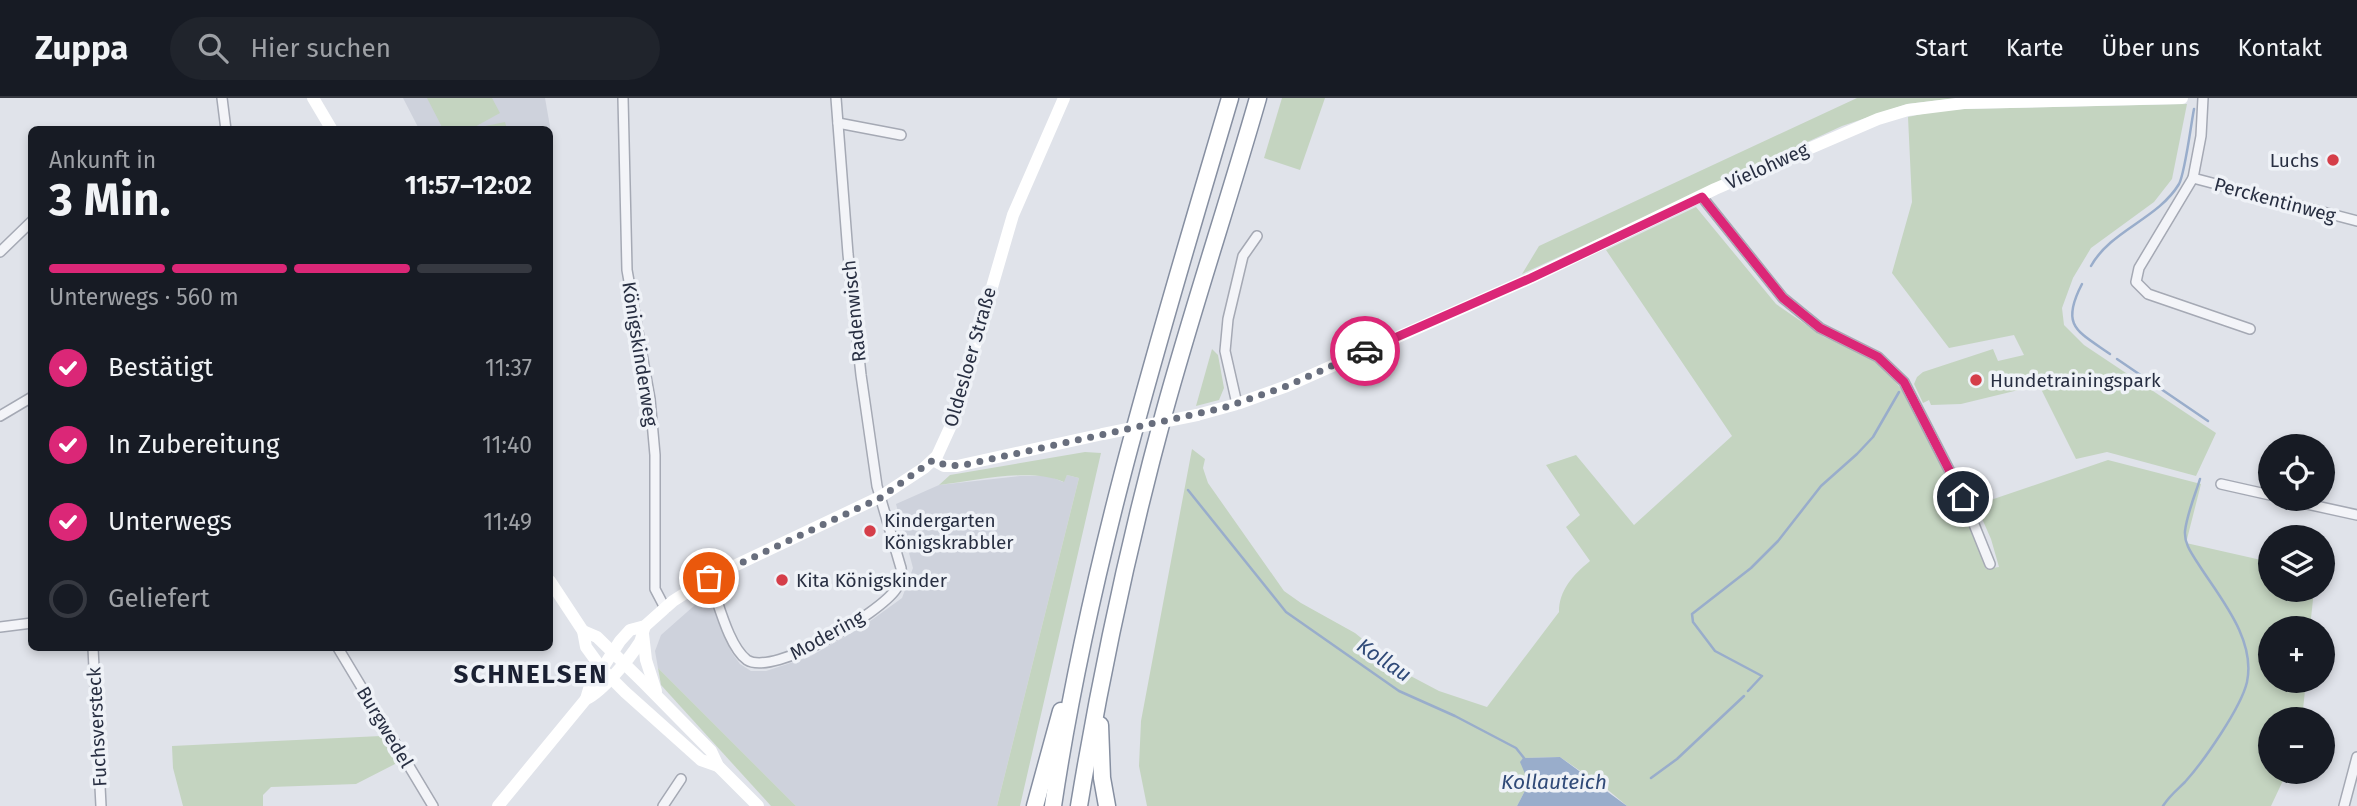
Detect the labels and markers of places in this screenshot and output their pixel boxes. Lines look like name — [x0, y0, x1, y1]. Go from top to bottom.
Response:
place label: Luchs — [2270, 149, 2319, 172]
marker: Luchs — [2325, 152, 2341, 168]
place label: Hundetrainingspark — [1990, 369, 2161, 392]
marker: Hundetrainingspark — [1968, 372, 1984, 388]
pin — [1933, 467, 1993, 527]
place label: Kindergarten Königskrabbler — [884, 509, 1014, 554]
marker: Kindergarten Königskrabbler — [862, 523, 878, 539]
pin — [679, 548, 739, 608]
place label: Kita Königskinder — [796, 569, 948, 592]
marker: Kita Königskinder — [774, 572, 790, 588]

